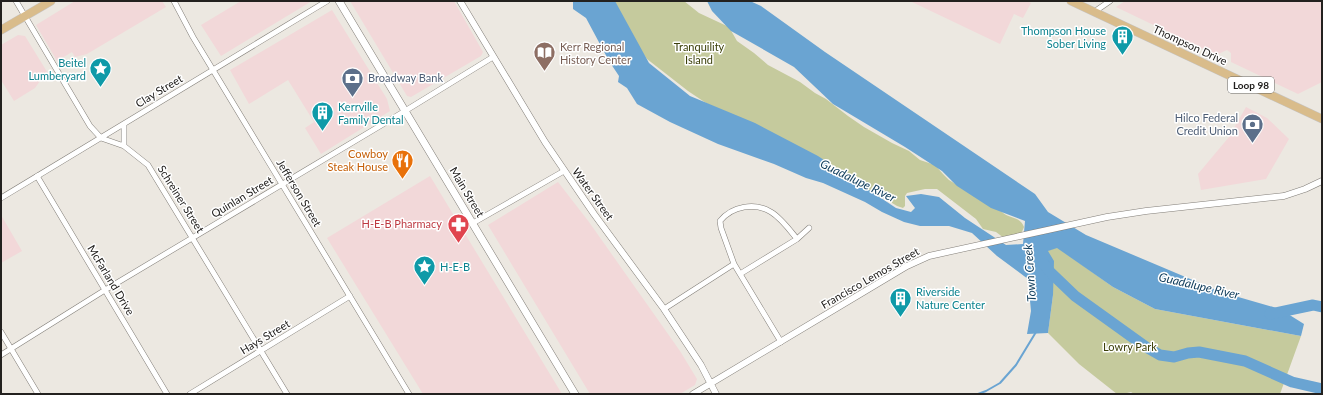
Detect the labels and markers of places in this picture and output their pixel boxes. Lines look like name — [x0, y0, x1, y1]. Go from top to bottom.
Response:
place label: Thompson House Sober Living — [1021, 24, 1106, 50]
building icon: Thompson House Sober Living — [1109, 24, 1135, 57]
library icon: Kerr Regional History Center — [532, 40, 558, 73]
place label: Kerr Regional History Center — [560, 40, 631, 66]
place label: Beitel Lumberyard — [29, 56, 86, 82]
place icon: Beitel Lumberyard — [88, 56, 114, 89]
bank icon: Broadway Bank — [339, 65, 365, 98]
place label: Broadway Bank — [368, 71, 443, 84]
building icon: Kerrville Family Dental — [309, 100, 335, 133]
place label: Kerrville Family Dental — [338, 100, 404, 126]
place label: Hilco Federal Credit Union — [1175, 111, 1238, 137]
bank icon: Hilco Federal Credit Union — [1240, 111, 1266, 144]
place label: Cowboy Steak House — [328, 147, 388, 173]
restaurant icon: Cowboy Steak House — [390, 147, 416, 180]
pharmacy icon: H-E-B Pharmacy — [445, 211, 471, 244]
place label: H-E-B Pharmacy — [362, 217, 442, 230]
place icon: H-E-B — [411, 254, 437, 287]
place label: H-E-B — [440, 260, 470, 273]
building icon: Riverside Nature Center — [888, 285, 914, 318]
place label: Riverside Nature Center — [916, 285, 985, 311]

